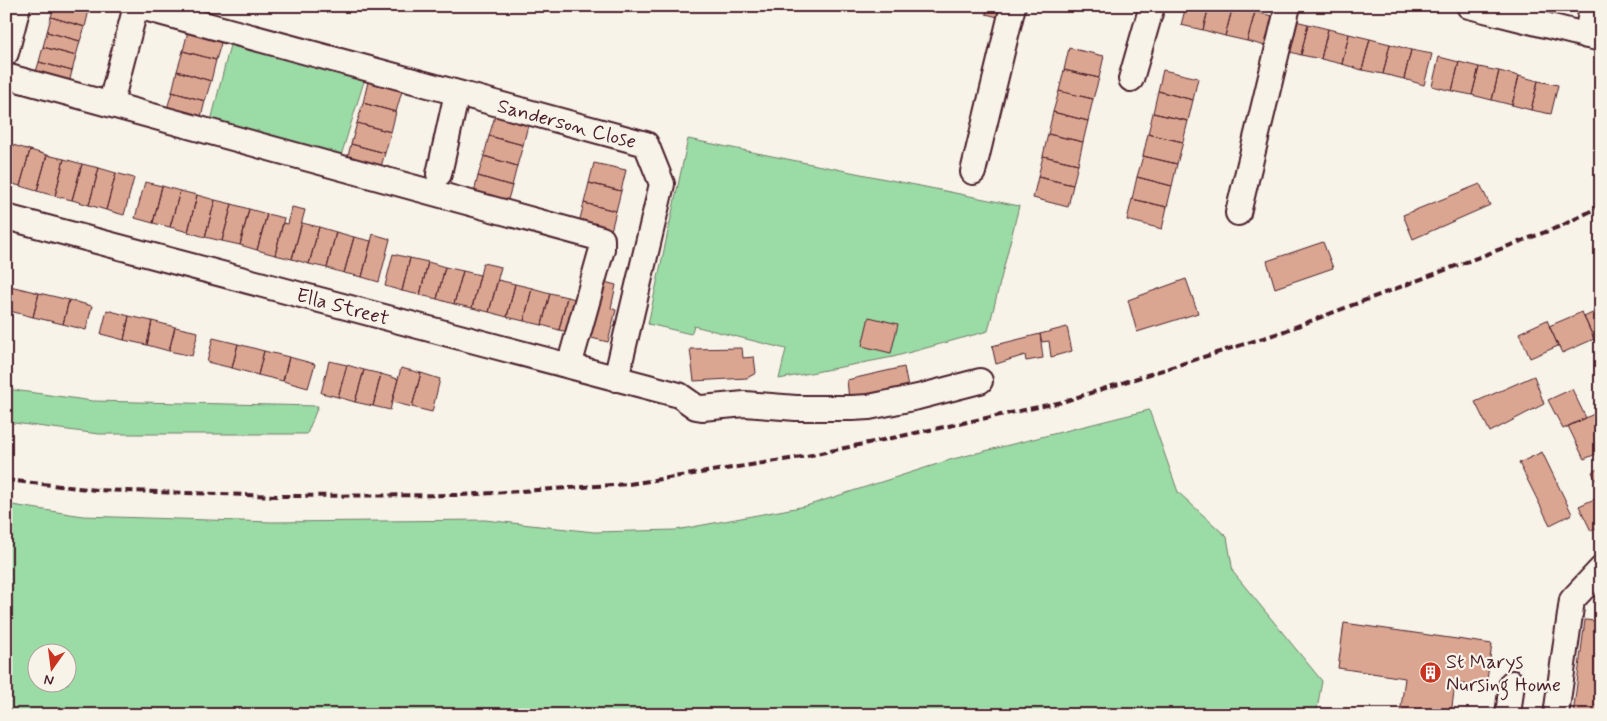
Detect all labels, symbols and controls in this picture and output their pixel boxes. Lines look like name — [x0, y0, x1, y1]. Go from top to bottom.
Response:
street label: Sanderson Close — [494, 93, 639, 156]
street label: Ella Street — [293, 282, 392, 333]
north arrow — [28, 644, 78, 694]
place label: St Marys Nursing Home — [1446, 649, 1561, 701]
building icon: St Marys Nursing Home — [1418, 661, 1442, 685]
text: N — [42, 670, 56, 690]

